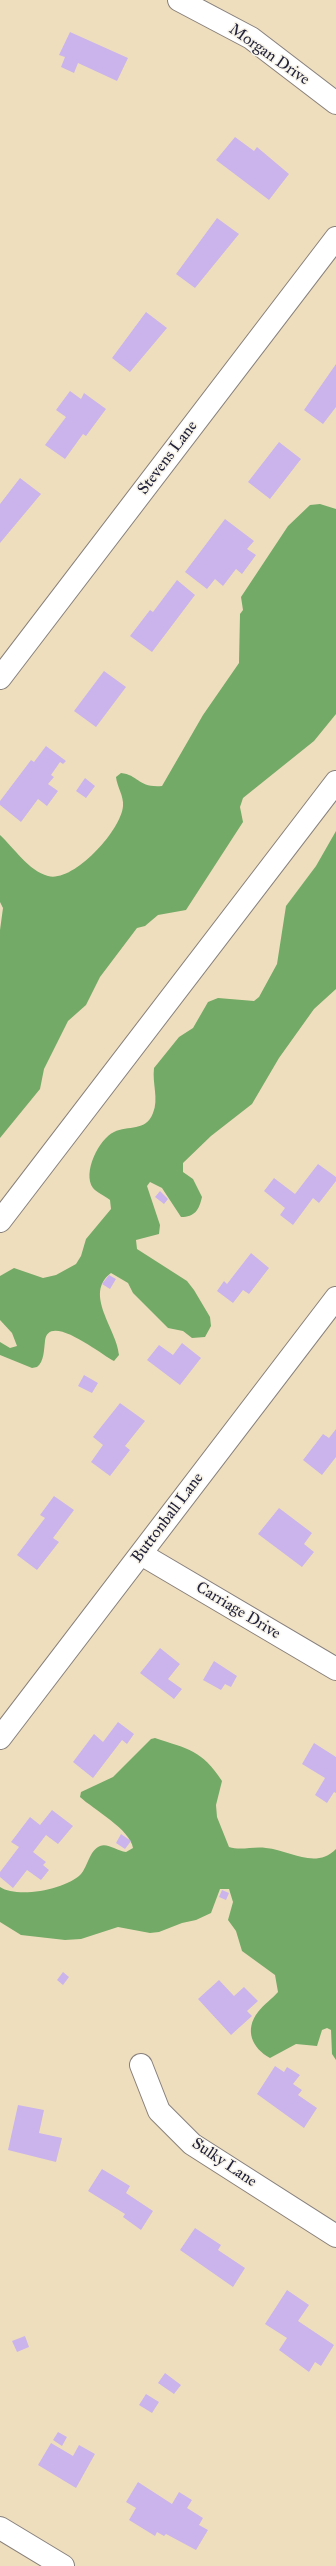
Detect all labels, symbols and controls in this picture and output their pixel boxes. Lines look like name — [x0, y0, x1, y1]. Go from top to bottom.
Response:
street label: Morgan Drive — [225, 20, 313, 90]
street label: Stevens Lane — [134, 417, 202, 499]
street label: Buttonball Lane — [128, 1469, 208, 1567]
street label: Carriage Drive — [192, 1578, 284, 1644]
street label: Sulky Lane — [188, 2134, 260, 2192]

